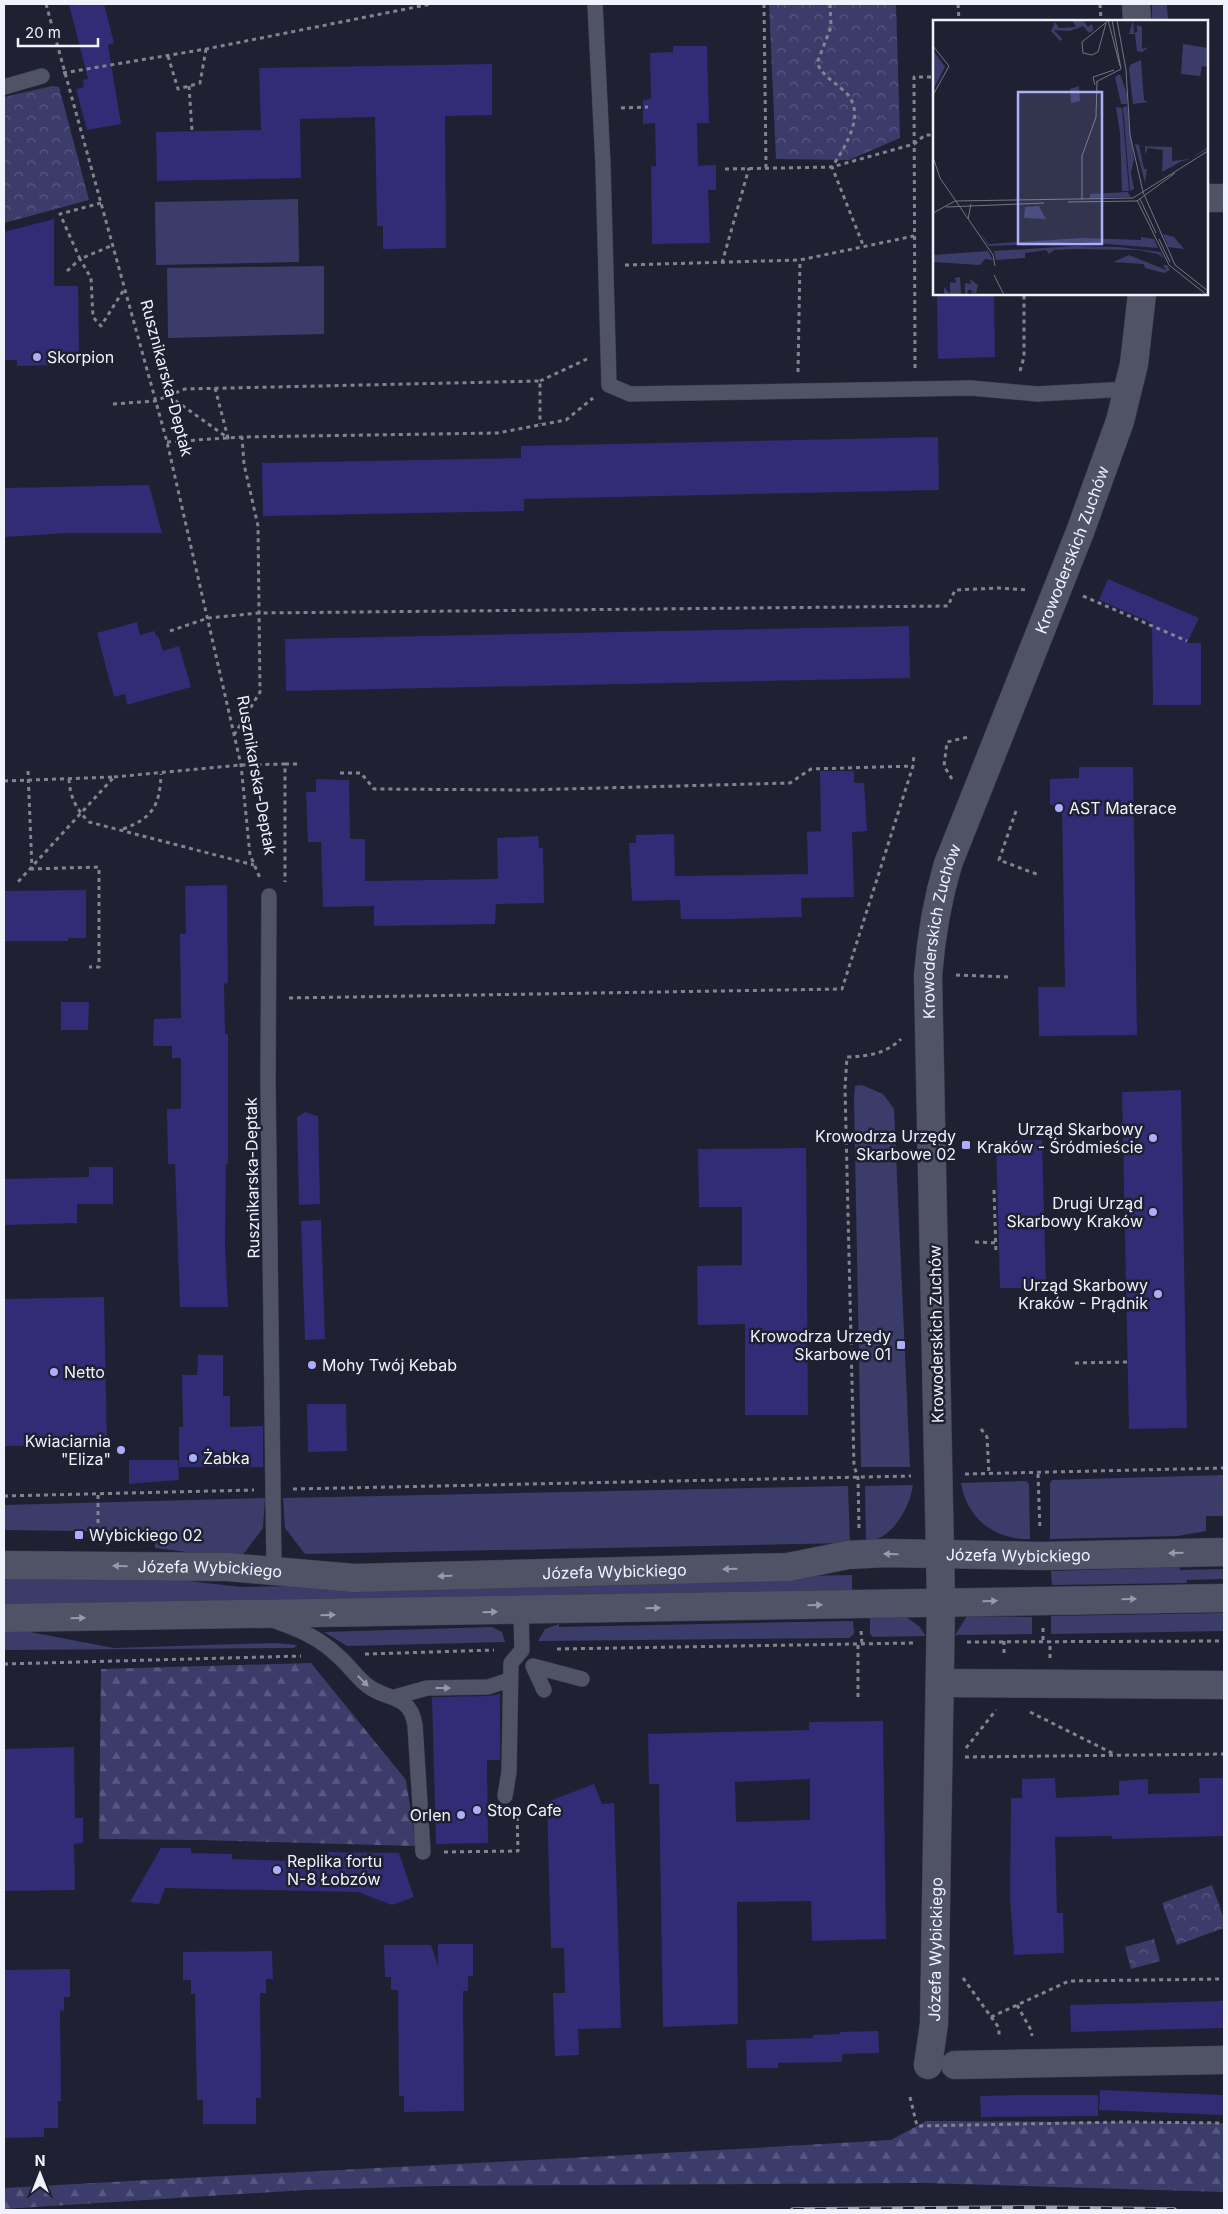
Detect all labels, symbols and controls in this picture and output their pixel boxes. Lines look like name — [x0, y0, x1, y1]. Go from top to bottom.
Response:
scale bar — [18, 15, 98, 47]
inset map — [933, 20, 1208, 295]
text: 20 m — [25, 23, 61, 42]
street label: Rusznikarska-Deptak — [136, 297, 198, 459]
place label: Skorpion — [47, 347, 114, 367]
marker: Skorpion — [31, 351, 43, 363]
street label: Krowoderskich Zuchów — [1031, 463, 1113, 636]
street label: Rusznikarska-Deptak — [233, 694, 281, 856]
place label: AST Materace — [1069, 798, 1176, 818]
marker: AST Materace — [1053, 802, 1065, 814]
street label: Krowoderskich Zuchów — [918, 841, 965, 1019]
street label: Rusznikarska-Deptak — [241, 1097, 263, 1259]
place label: Urząd Skarbowy Kraków - Śródmieście — [977, 1119, 1143, 1157]
place label: Krowodrza Urzędy Skarbowe 02 — [815, 1126, 956, 1164]
marker: Urząd Skarbowy Kraków - Śródmieście — [1147, 1132, 1159, 1144]
marker: Krowodrza Urzędy Skarbowe 02 — [960, 1139, 972, 1151]
place label: Drugi Urząd Skarbowy Kraków — [1006, 1193, 1143, 1231]
marker: Drugi Urząd Skarbowy Kraków — [1147, 1206, 1159, 1218]
street label: Krowoderskich Zuchów — [924, 1245, 948, 1423]
place label: Urząd Skarbowy Kraków - Prądnik — [1018, 1275, 1148, 1313]
marker: Urząd Skarbowy Kraków - Prądnik — [1152, 1288, 1164, 1300]
place label: Krowodrza Urzędy Skarbowe 01 — [750, 1326, 891, 1364]
marker: Krowodrza Urzędy Skarbowe 01 — [895, 1339, 907, 1351]
place label: Mohy Twój Kebab — [322, 1355, 457, 1375]
marker: Mohy Twój Kebab — [306, 1359, 318, 1371]
place label: Netto — [64, 1362, 105, 1382]
marker: Netto — [48, 1366, 60, 1378]
place label: Kwiaciarnia "Eliza" — [25, 1431, 111, 1469]
marker: Kwiaciarnia "Eliza" — [115, 1444, 127, 1456]
place label: Żabka — [203, 1448, 250, 1468]
marker: Żabka — [187, 1452, 199, 1464]
place label: Wybickiego 02 — [89, 1525, 202, 1545]
marker: Wybickiego 02 — [73, 1529, 85, 1541]
street label: Józefa Wybickiego — [946, 1544, 1091, 1566]
one-way arrow — [883, 1549, 899, 1557]
one-way arrow — [1167, 1550, 1183, 1558]
street label: Józefa Wybickiego — [138, 1556, 283, 1582]
street label: Józefa Wybickiego — [542, 1560, 687, 1583]
one-way arrow — [112, 1561, 128, 1569]
one-way arrow — [722, 1565, 738, 1573]
one-way arrow — [437, 1572, 453, 1580]
one-way arrow — [1121, 1595, 1137, 1603]
one-way arrow — [982, 1597, 998, 1605]
one-way arrow — [807, 1601, 823, 1609]
one-way arrow — [645, 1604, 661, 1612]
one-way arrow — [482, 1607, 498, 1615]
one-way arrow — [320, 1610, 336, 1618]
one-way arrow — [70, 1614, 86, 1622]
one-way arrow — [357, 1675, 369, 1687]
one-way arrow — [435, 1684, 451, 1692]
place label: Stop Cafe — [487, 1800, 562, 1820]
marker: Stop Cafe — [471, 1804, 483, 1816]
place label: Orlen — [410, 1805, 451, 1825]
marker: Orlen — [455, 1809, 467, 1821]
place label: Replika fortu N-8 Łobzów — [287, 1851, 382, 1889]
marker: Replika fortu N-8 Łobzów — [271, 1864, 283, 1876]
street label: Józefa Wybickiego — [924, 1877, 946, 2022]
north arrow — [15, 2149, 65, 2199]
text: N — [35, 2152, 45, 2169]

